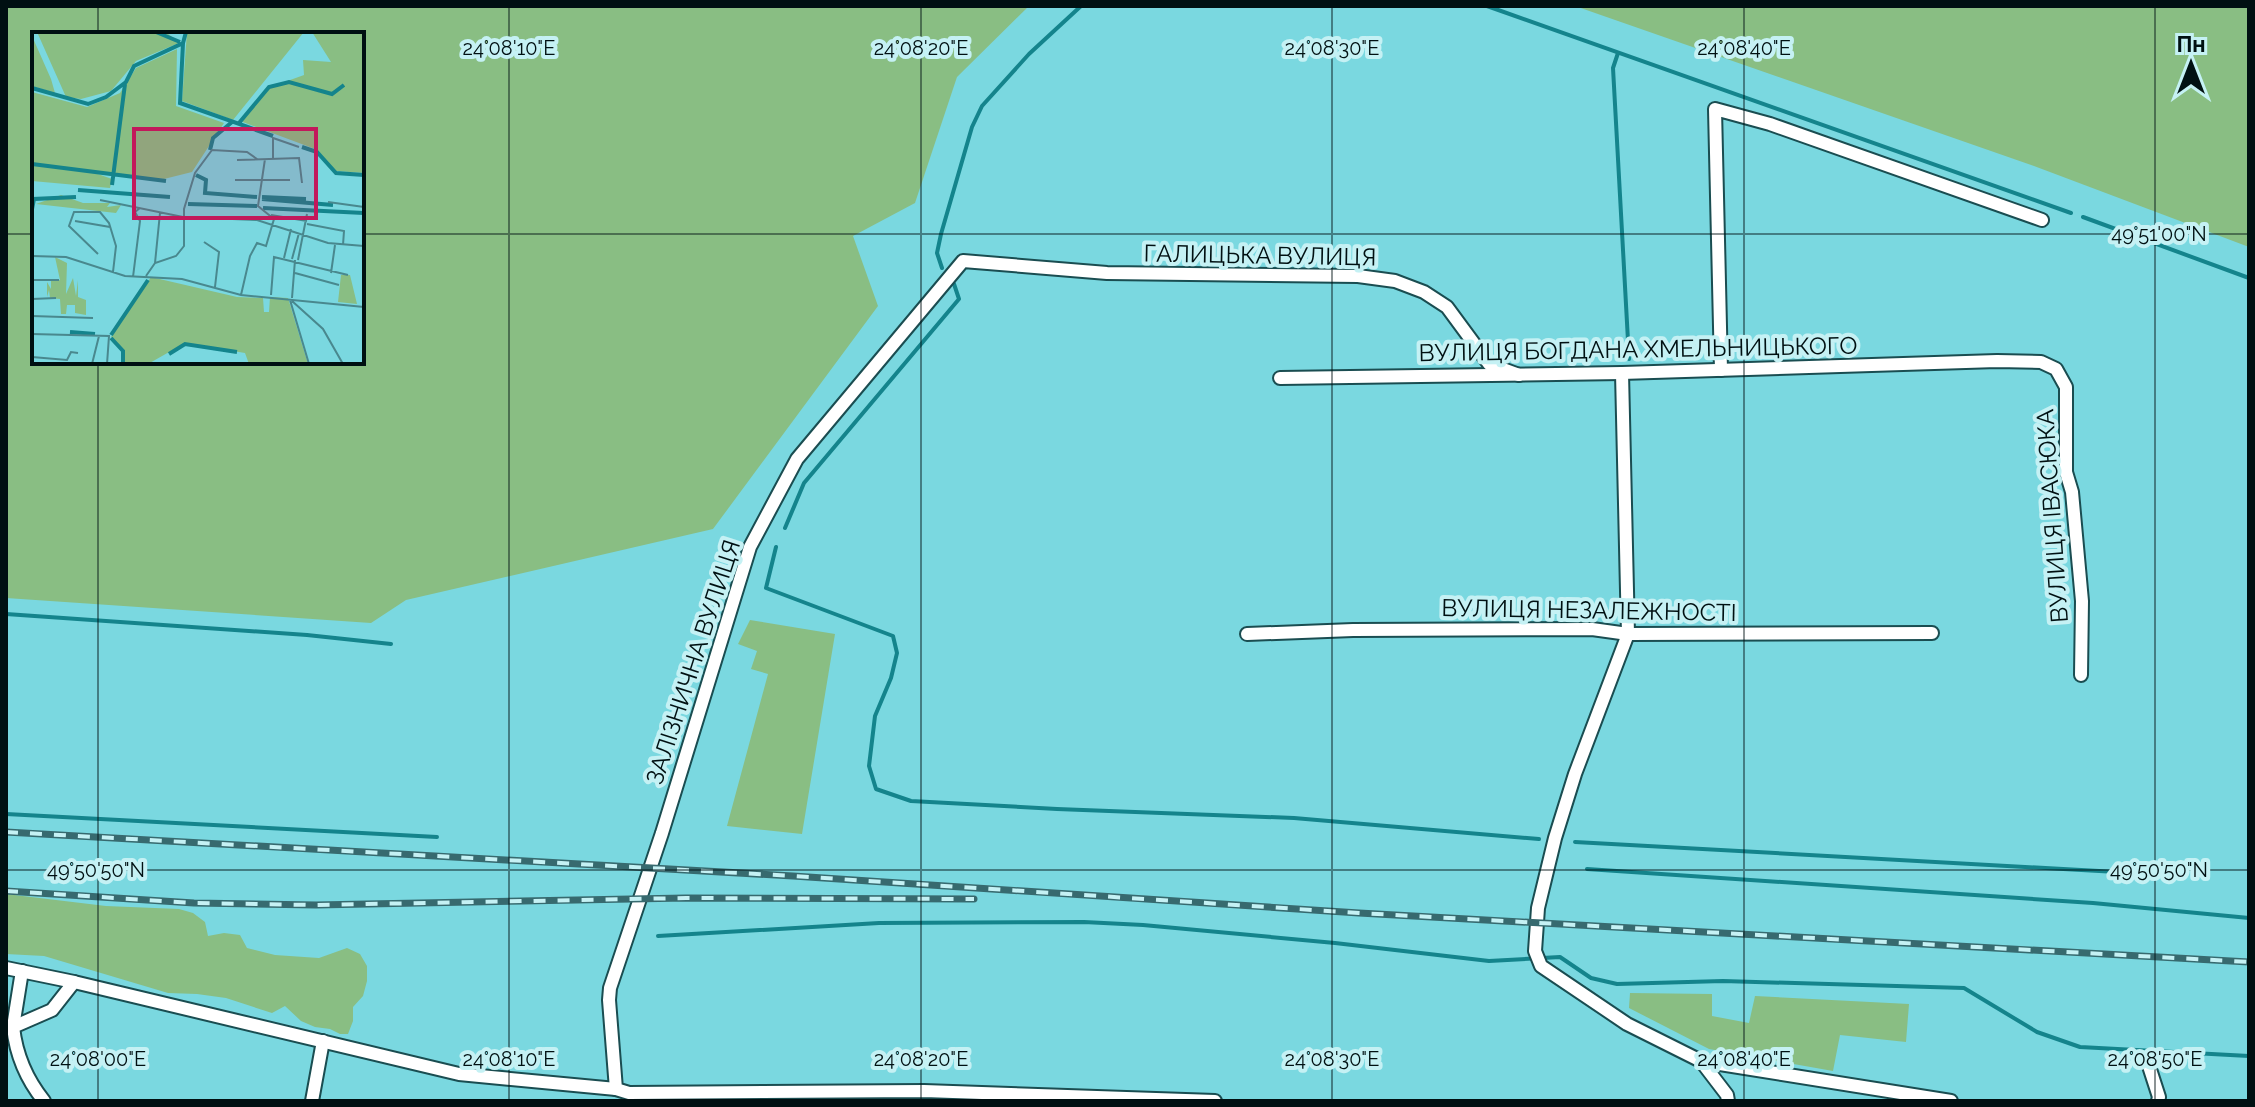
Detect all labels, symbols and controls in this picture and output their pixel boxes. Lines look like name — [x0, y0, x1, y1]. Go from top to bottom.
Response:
north arrow — [2151, 24, 2231, 104]
text: Пн — [2176, 31, 2206, 57]
inset map — [32, 32, 364, 364]
text: 24°08'10"E — [463, 36, 555, 60]
text: 24°08'20"E — [874, 36, 968, 60]
text: 24°08'30"E — [1285, 36, 1379, 60]
text: 24°08'40"E — [1697, 36, 1791, 60]
text: 49°51'00"N — [2111, 222, 2207, 246]
street label: ГАЛИЦЬКА ВУЛИЦЯ — [1143, 238, 1377, 272]
street label: ВУЛИЦЯ БОГДАНА ХМЕЛЬНИЦЬКОГО — [1418, 331, 1858, 367]
street label: ВУЛИЦЯ ІВАСЮКА — [2030, 408, 2074, 624]
street label: ЗАЛІЗНИЧНА ВУЛИЦЯ — [640, 536, 746, 788]
street label: ВУЛИЦЯ НЕЗАЛЕЖНОСТІ — [1441, 593, 1737, 627]
text: 49°50'50"N — [47, 858, 145, 882]
text: 49°50'50"N — [2110, 858, 2208, 882]
text: 24°08'00"E — [50, 1047, 146, 1071]
text: 24°08'10"E — [463, 1047, 555, 1071]
text: 24°08'20"E — [874, 1047, 968, 1071]
text: 24°08'30"E — [1285, 1047, 1379, 1071]
text: 24°08'40"E — [1697, 1047, 1791, 1071]
text: 24°08'50"E — [2108, 1047, 2202, 1071]

